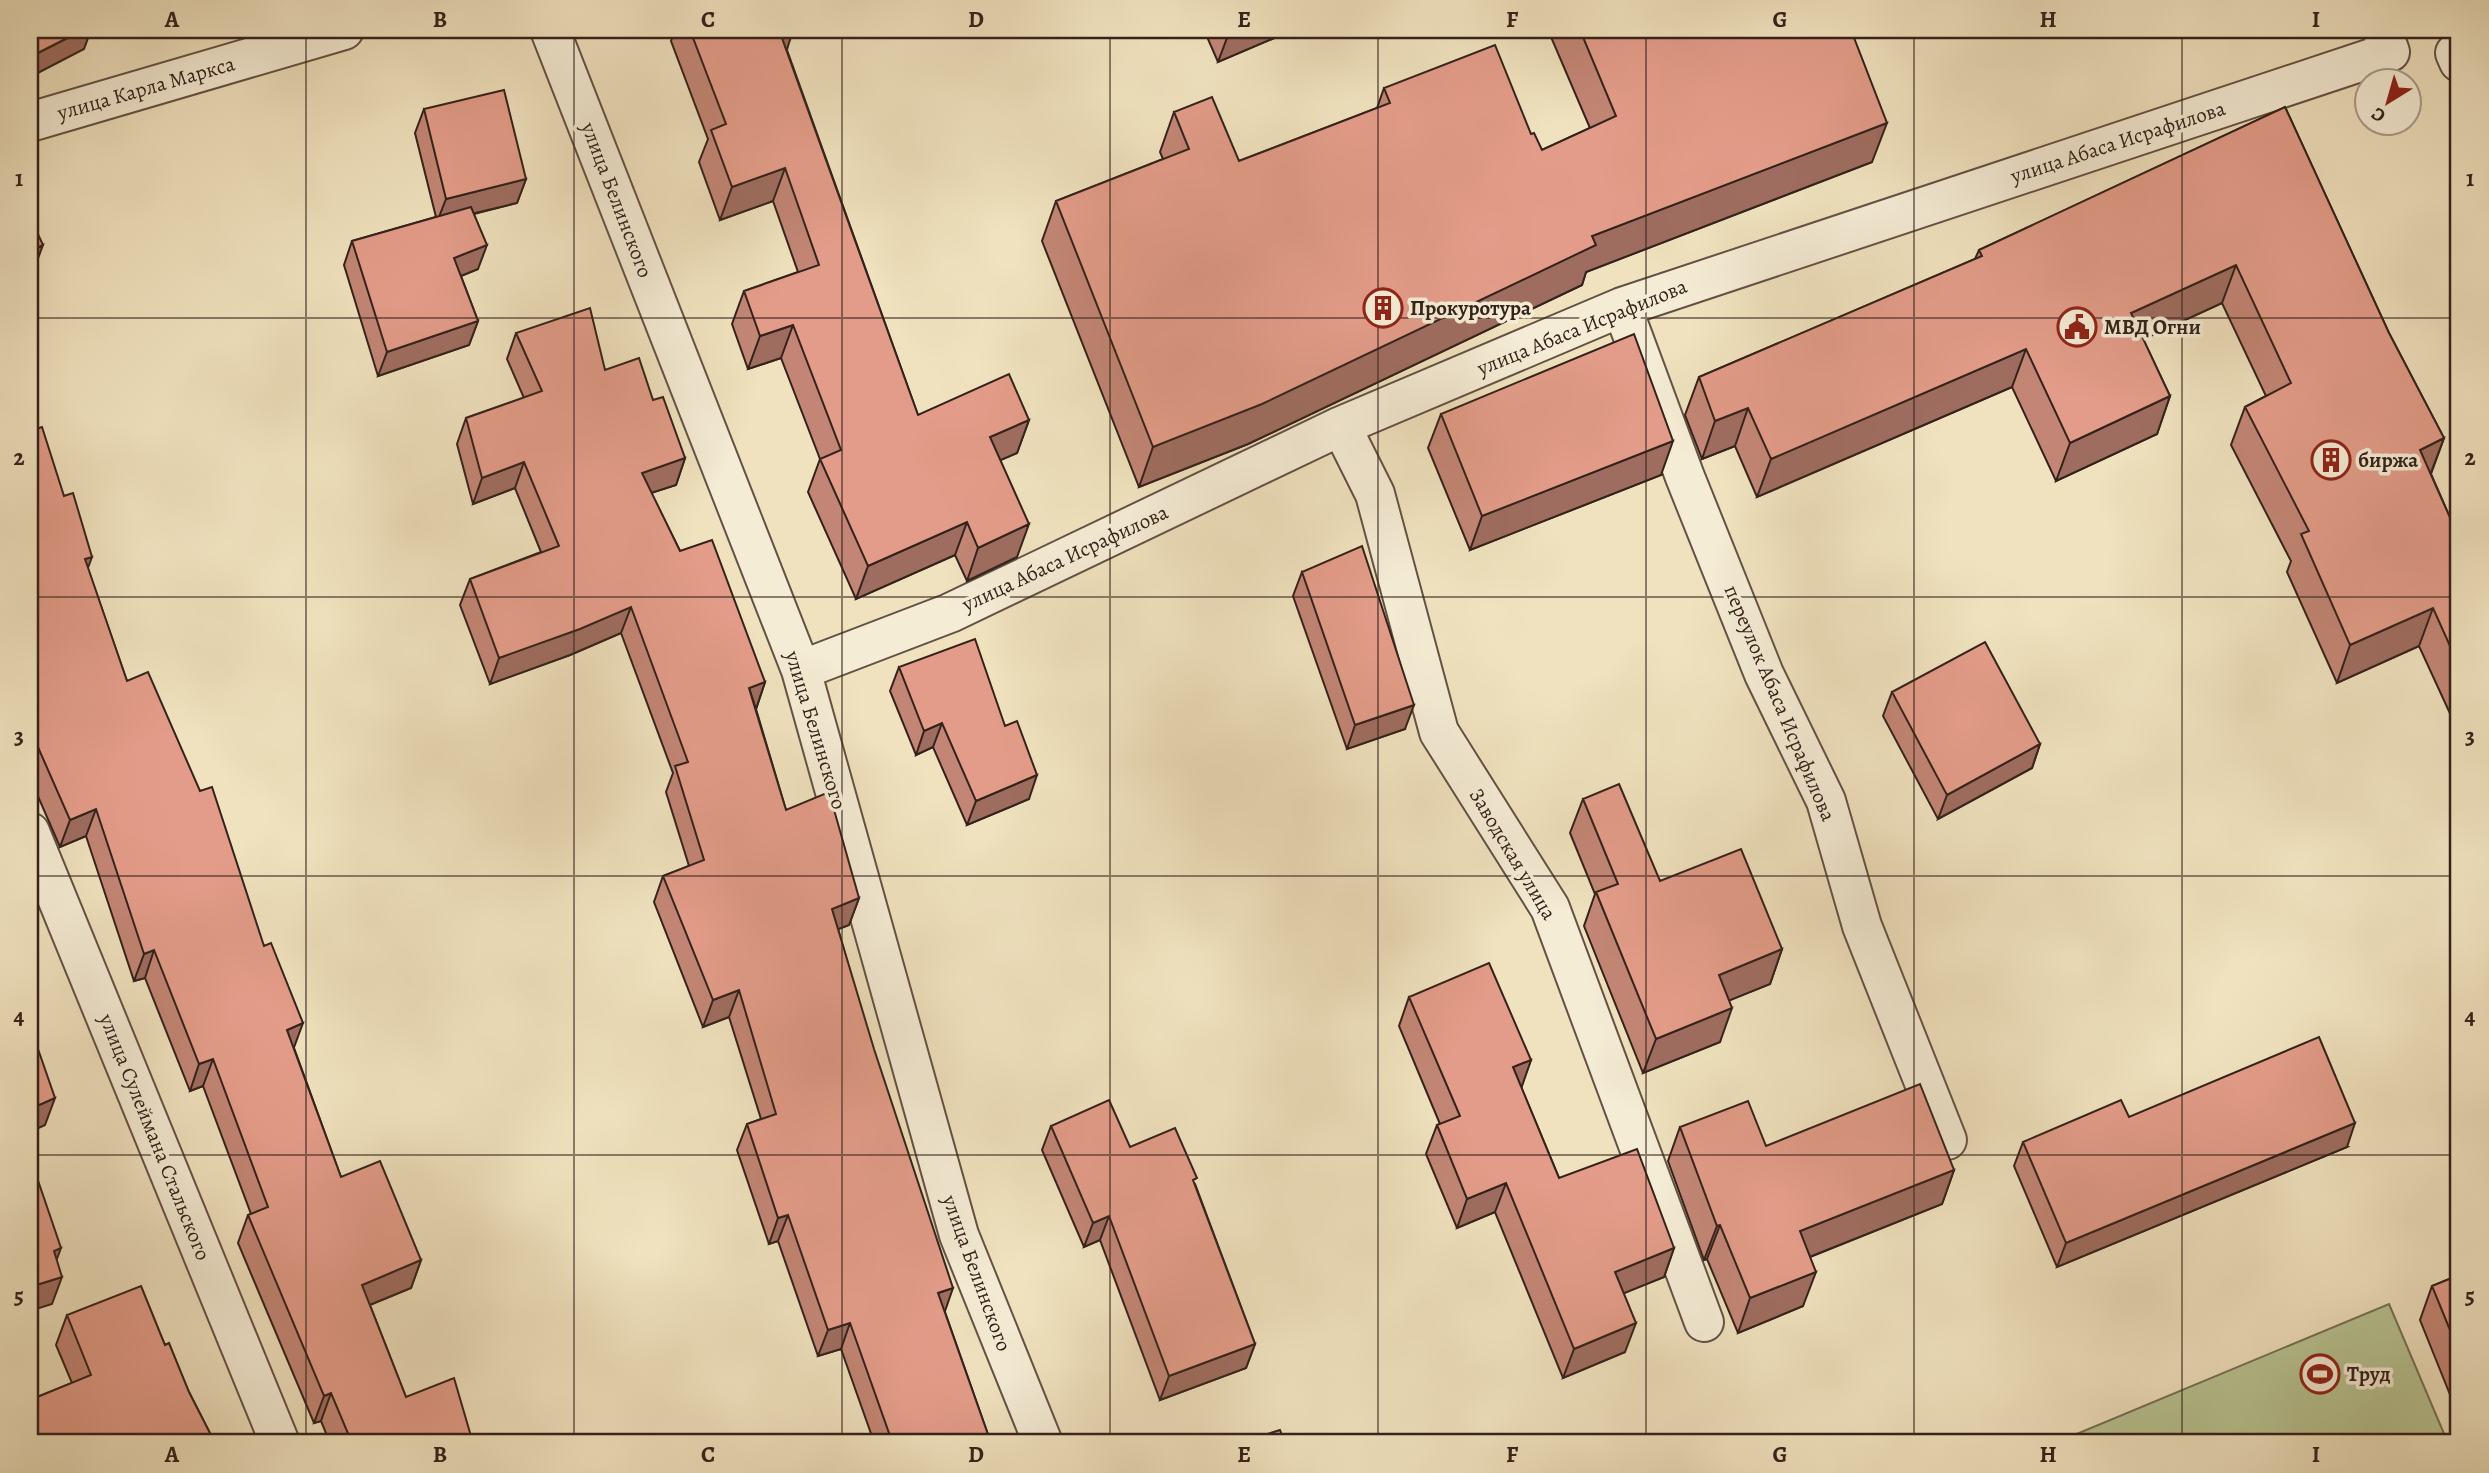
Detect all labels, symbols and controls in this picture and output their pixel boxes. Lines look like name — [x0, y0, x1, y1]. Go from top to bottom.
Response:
text: A — [164, 4, 180, 35]
text: B — [433, 4, 447, 35]
text: C — [701, 4, 715, 35]
text: D — [968, 4, 984, 35]
text: E — [1237, 4, 1251, 35]
text: F — [1506, 4, 1519, 35]
text: G — [1772, 4, 1788, 35]
text: H — [2039, 4, 2057, 35]
text: I — [2312, 4, 2320, 35]
street label: улица Карла Маркса — [53, 49, 238, 127]
north arrow — [2352, 66, 2422, 136]
street label: улица Абаса Исрафилова — [2006, 94, 2229, 190]
text: С — [2366, 101, 2391, 129]
street label: улица Белинского — [574, 117, 660, 282]
text: 1 — [15, 163, 23, 194]
text: 1 — [2466, 163, 2474, 194]
street label: улица Абаса Исрафилова — [1472, 272, 1692, 382]
building icon: Прокуротура — [1362, 287, 1404, 329]
place label: Прокуротура — [1410, 294, 1531, 322]
public building icon: МВД Огни — [2056, 306, 2098, 348]
place label: МВД Огни — [2104, 313, 2201, 341]
building icon: биржа — [2310, 439, 2352, 481]
text: 2 — [13, 442, 25, 473]
text: 2 — [2464, 442, 2476, 473]
place label: биржа — [2358, 446, 2418, 474]
street label: улица Абаса Исрафилова — [957, 498, 1173, 619]
street label: переулок Абаса Исрафилова — [1717, 581, 1843, 826]
street label: улица Белинского — [778, 646, 853, 813]
text: 3 — [14, 721, 24, 752]
text: 3 — [2465, 721, 2475, 752]
street label: Заводская улица — [1463, 783, 1563, 925]
text: 4 — [14, 1001, 25, 1032]
text: 4 — [2465, 1001, 2476, 1032]
street label: улица Сулеймана Стальского — [92, 1009, 217, 1264]
street label: улица Белинского — [935, 1190, 1018, 1355]
text: 5 — [14, 1280, 24, 1311]
text: 5 — [2465, 1280, 2475, 1311]
sports icon: Труд — [2299, 1353, 2341, 1395]
place label: Труд — [2347, 1360, 2391, 1388]
text: A — [164, 1439, 180, 1470]
text: B — [433, 1439, 447, 1470]
text: C — [701, 1439, 715, 1470]
text: D — [968, 1439, 984, 1470]
text: E — [1237, 1439, 1251, 1470]
text: F — [1506, 1439, 1519, 1470]
text: G — [1772, 1439, 1788, 1470]
text: H — [2039, 1439, 2057, 1470]
text: I — [2312, 1439, 2320, 1470]

